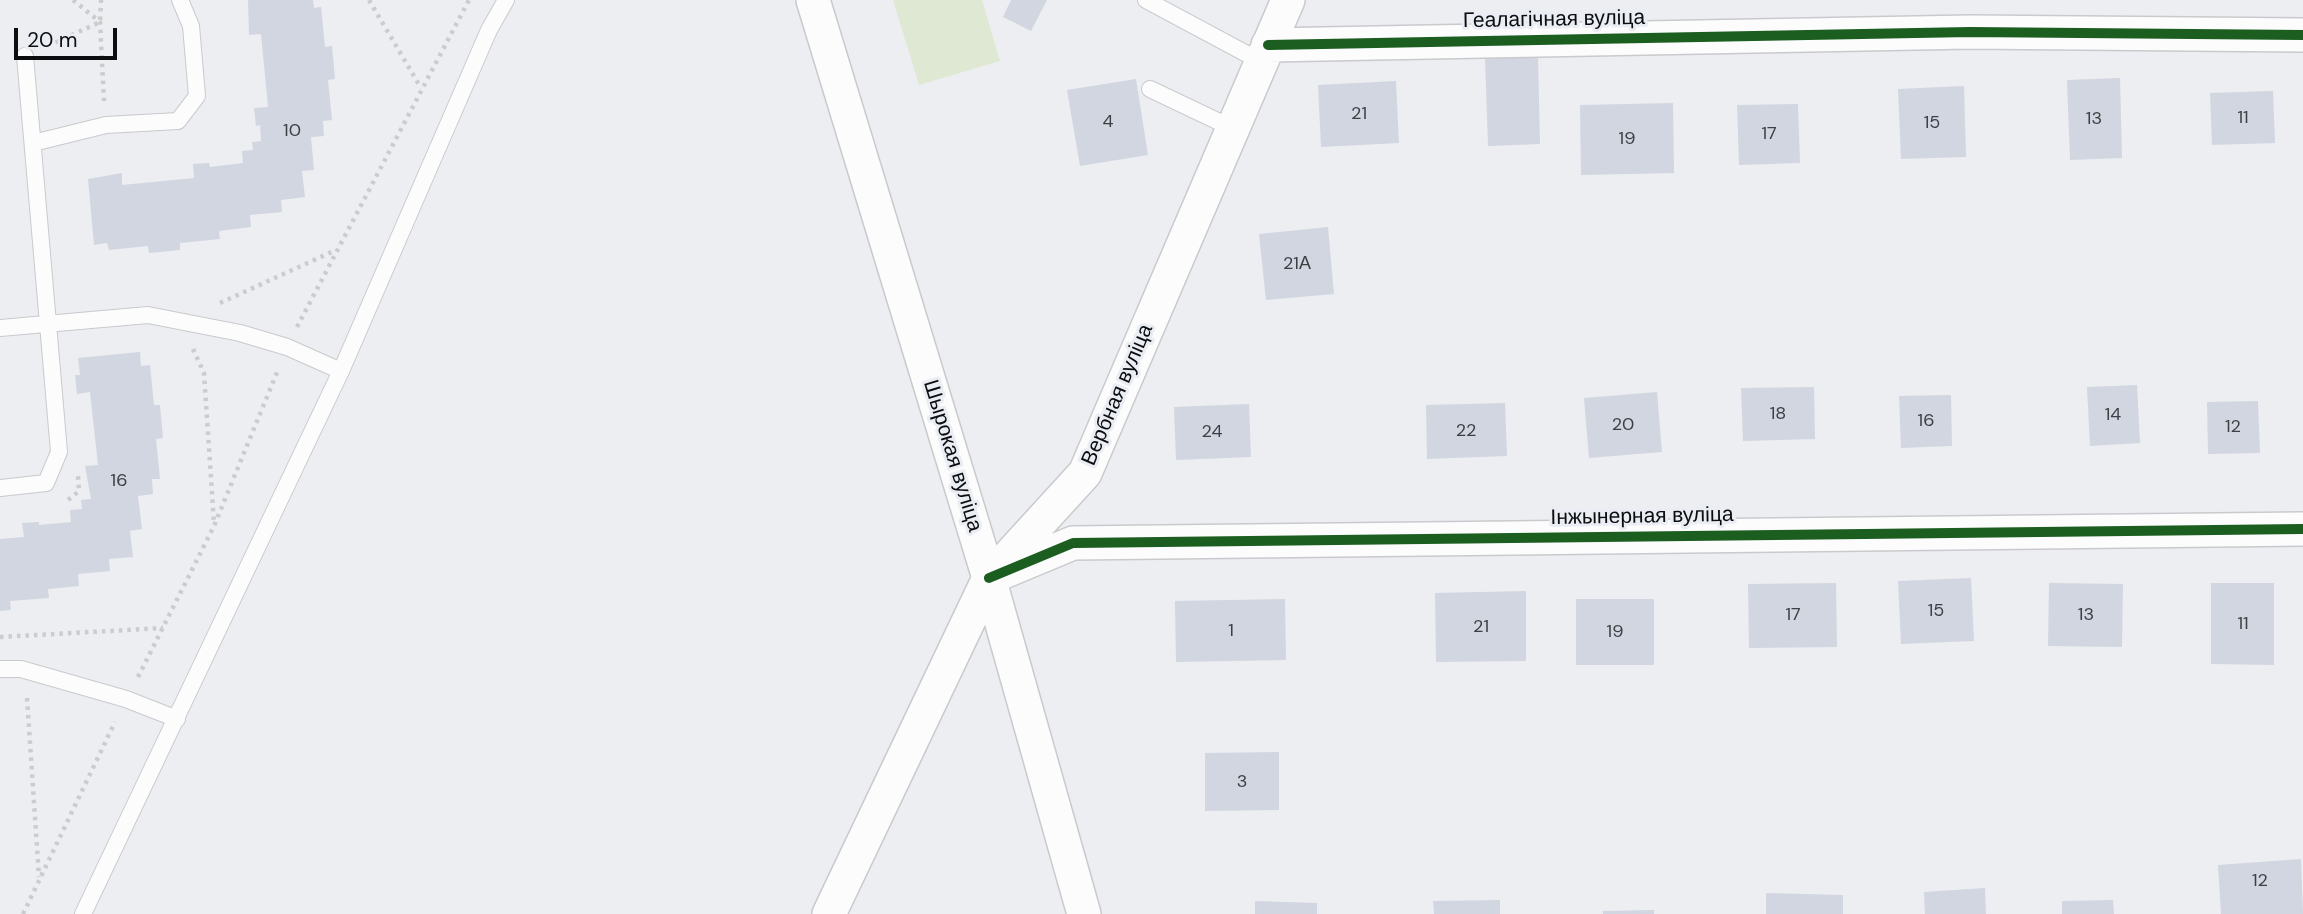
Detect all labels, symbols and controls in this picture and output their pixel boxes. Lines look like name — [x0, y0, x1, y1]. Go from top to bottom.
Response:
street label: Геалагічная вуліца — [1463, 6, 1645, 34]
scale bar — [18, 14, 121, 58]
text: 20 m — [27, 26, 78, 54]
house number: 21 — [1351, 103, 1367, 125]
house number: 11 — [2237, 107, 2249, 129]
house number: 13 — [2086, 108, 2102, 130]
house number: 4 — [1103, 111, 1113, 133]
house number: 15 — [1924, 112, 1940, 134]
house number: 10 — [283, 120, 301, 142]
house number: 17 — [1761, 123, 1777, 145]
house number: 19 — [1619, 128, 1635, 150]
house number: 21А — [1283, 253, 1311, 275]
street label: Вербная вуліца — [1077, 321, 1159, 469]
street label: Шырокая вуліца — [917, 377, 987, 535]
house number: 18 — [1770, 403, 1786, 425]
house number: 14 — [2105, 404, 2121, 426]
house number: 16 — [1918, 410, 1934, 432]
house number: 20 — [1612, 414, 1634, 436]
house number: 12 — [2225, 416, 2241, 438]
house number: 22 — [1456, 420, 1476, 442]
house number: 24 — [1202, 421, 1222, 443]
house number: 16 — [111, 470, 127, 492]
street label: Інжынерная вуліца — [1550, 503, 1734, 531]
house number: 15 — [1928, 600, 1944, 622]
house number: 17 — [1785, 604, 1801, 626]
house number: 13 — [2078, 604, 2094, 626]
house number: 11 — [2237, 613, 2249, 635]
house number: 21 — [1473, 616, 1489, 638]
house number: 1 — [1228, 620, 1234, 642]
house number: 19 — [1607, 621, 1623, 643]
house number: 3 — [1237, 771, 1247, 793]
house number: 12 — [2252, 870, 2268, 892]

